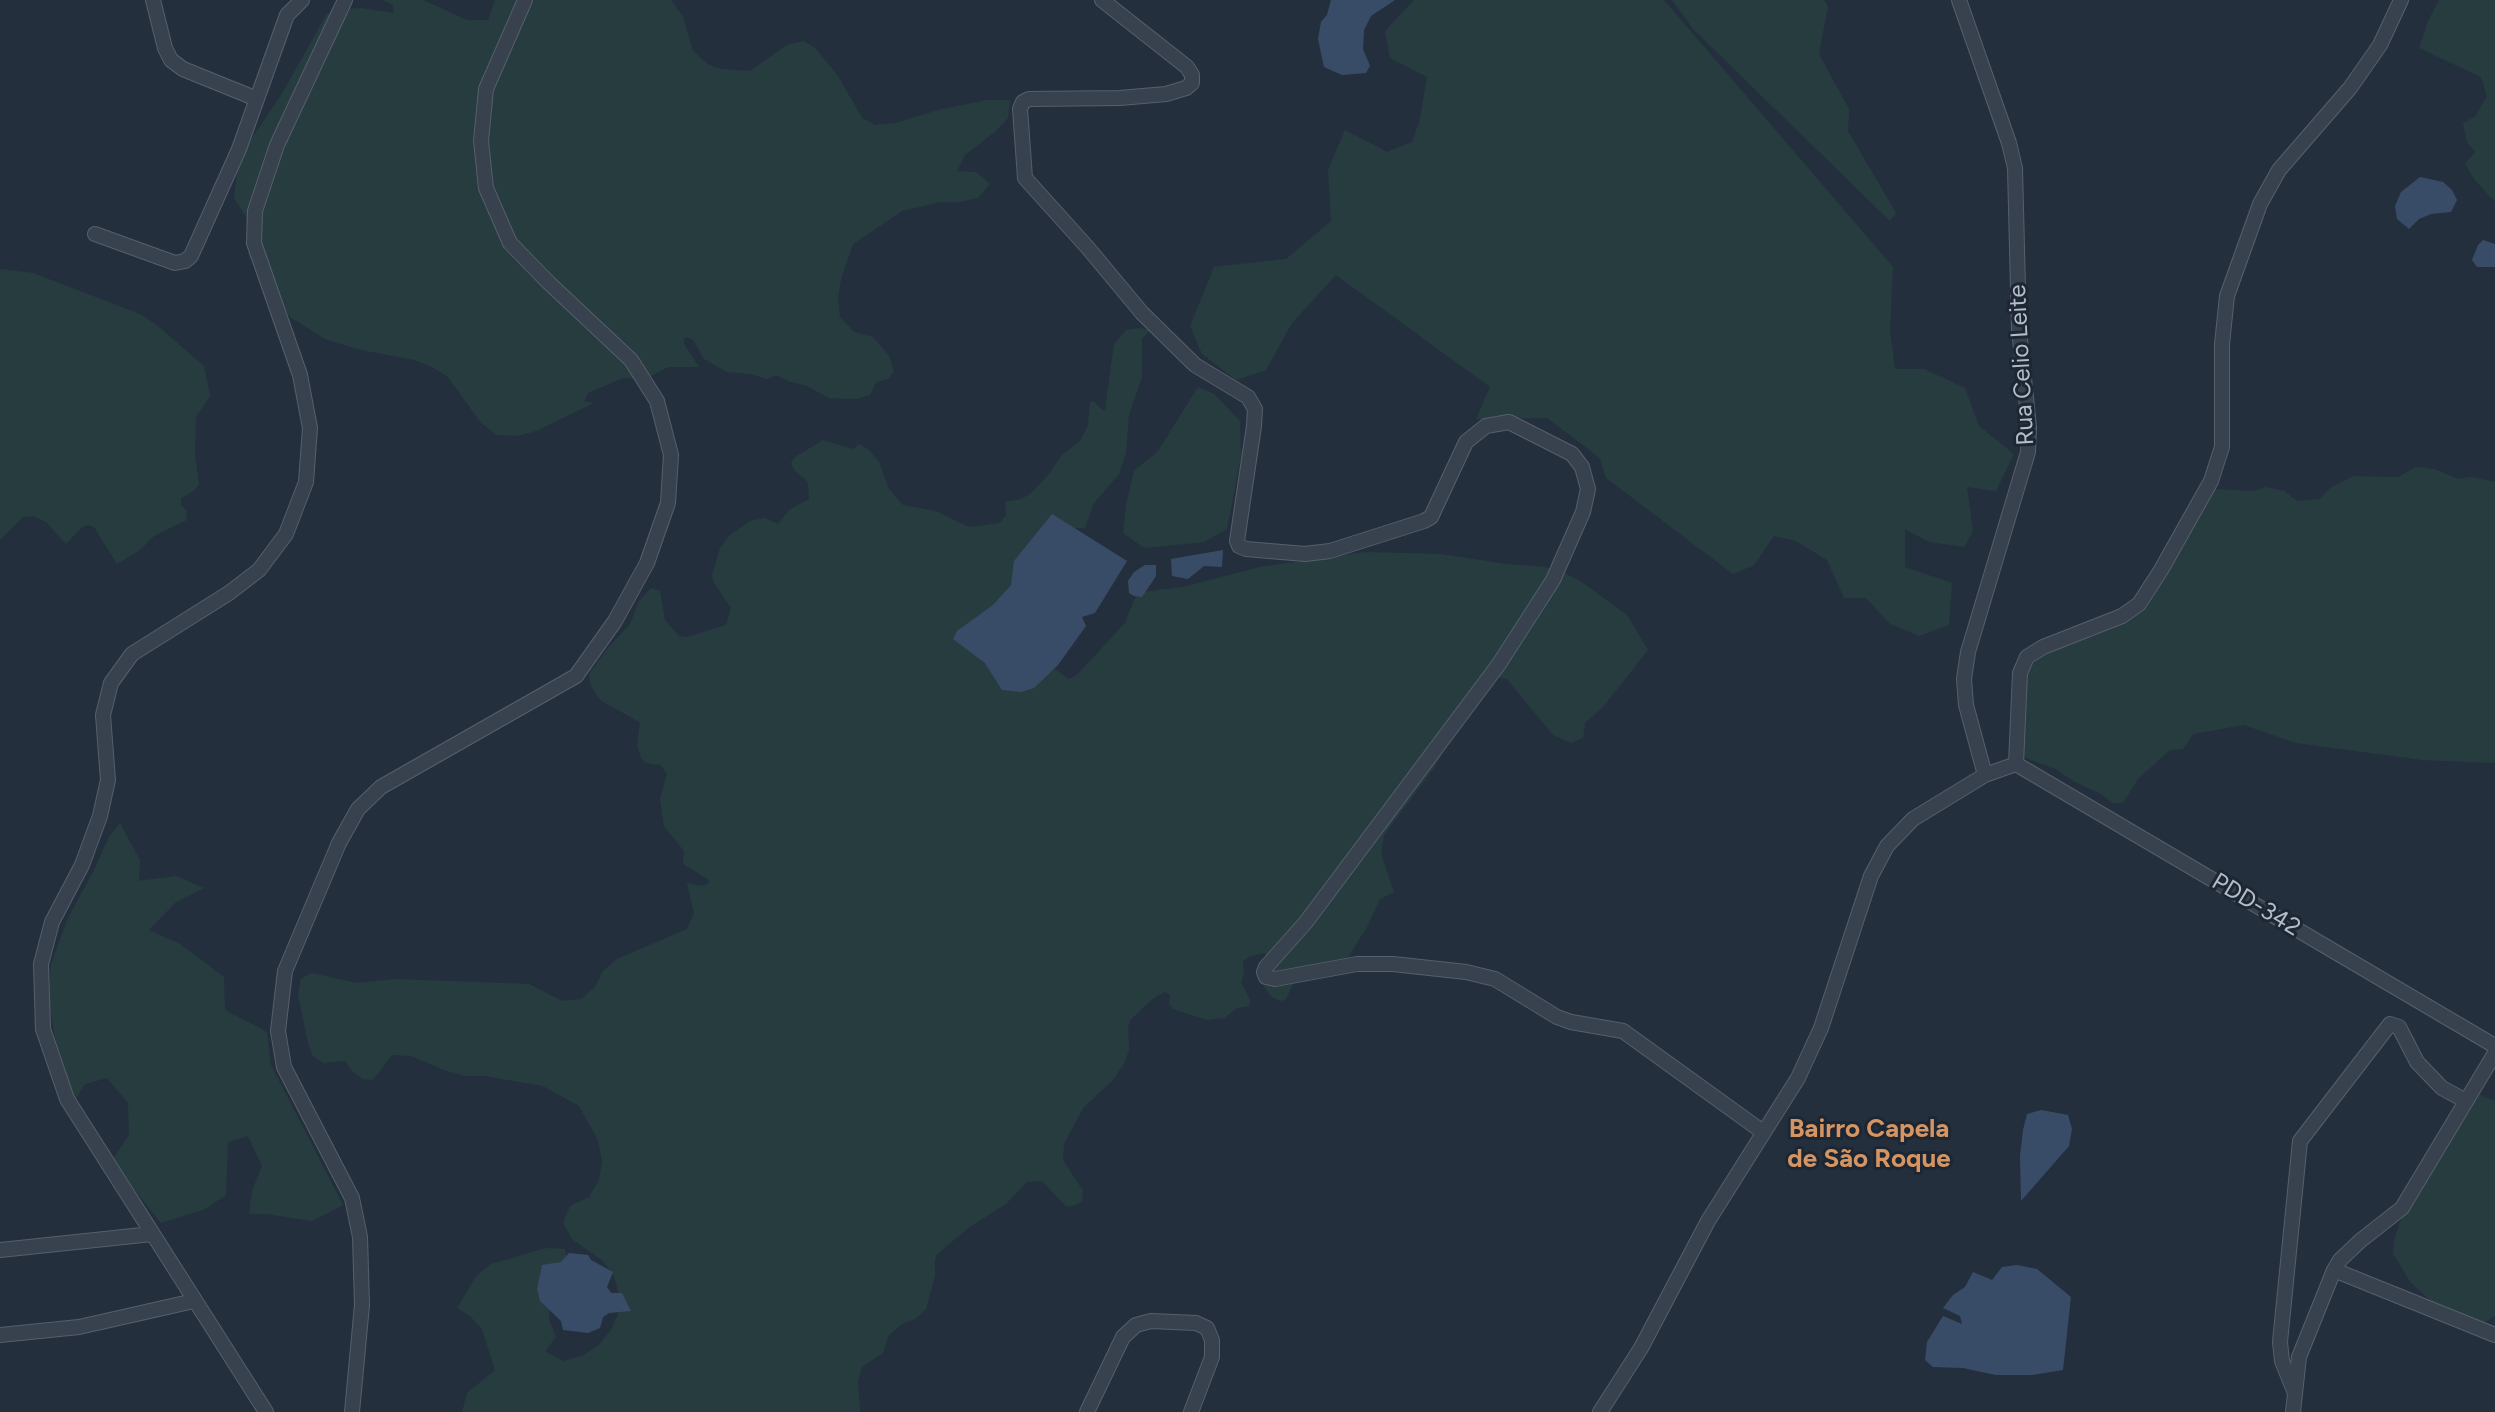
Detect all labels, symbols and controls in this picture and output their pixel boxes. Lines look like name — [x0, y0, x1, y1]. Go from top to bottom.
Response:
street label: Rua Celio Leite — [2003, 284, 2041, 446]
street label: PDD-342 — [2206, 867, 2306, 943]
district label: Bairro Capela de São Roque — [1787, 1113, 1951, 1174]

